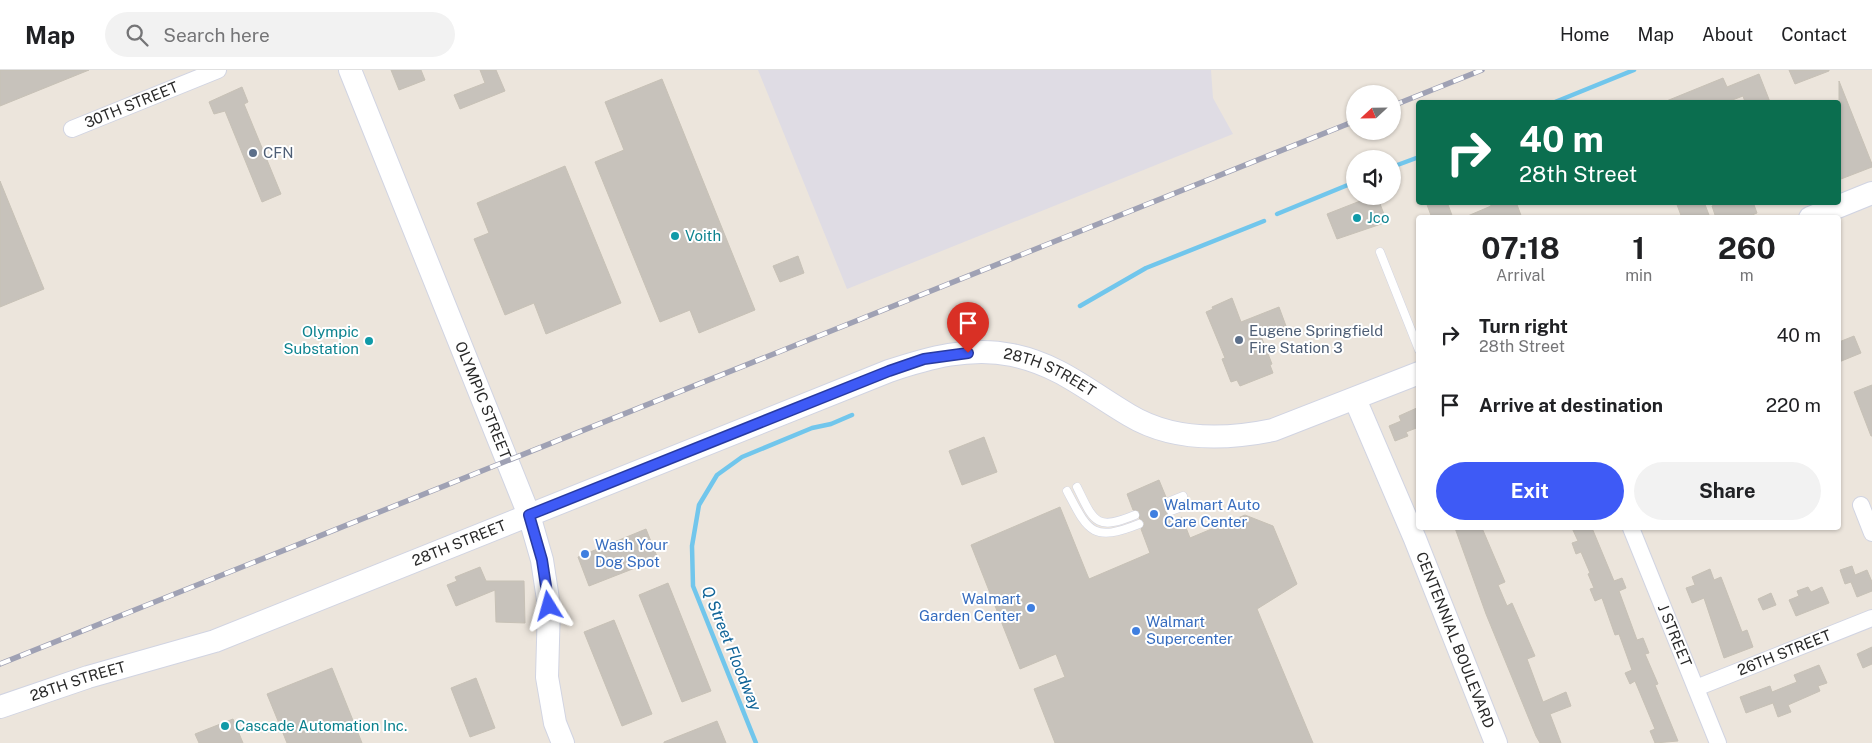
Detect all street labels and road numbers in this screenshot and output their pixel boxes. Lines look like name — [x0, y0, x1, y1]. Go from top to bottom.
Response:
street label: 30TH STREET — [82, 78, 180, 131]
street label: OLYMPIC STREET — [452, 339, 515, 461]
street label: 28TH STREET — [1002, 345, 1099, 400]
street label: 28TH STREET — [410, 516, 508, 569]
street label: CENTENNIAL BOULEVARD — [1413, 549, 1498, 730]
street label: J STREET — [1655, 601, 1695, 669]
street label: 26TH STREET — [1735, 626, 1833, 679]
street label: 28TH STREET — [28, 658, 128, 704]

